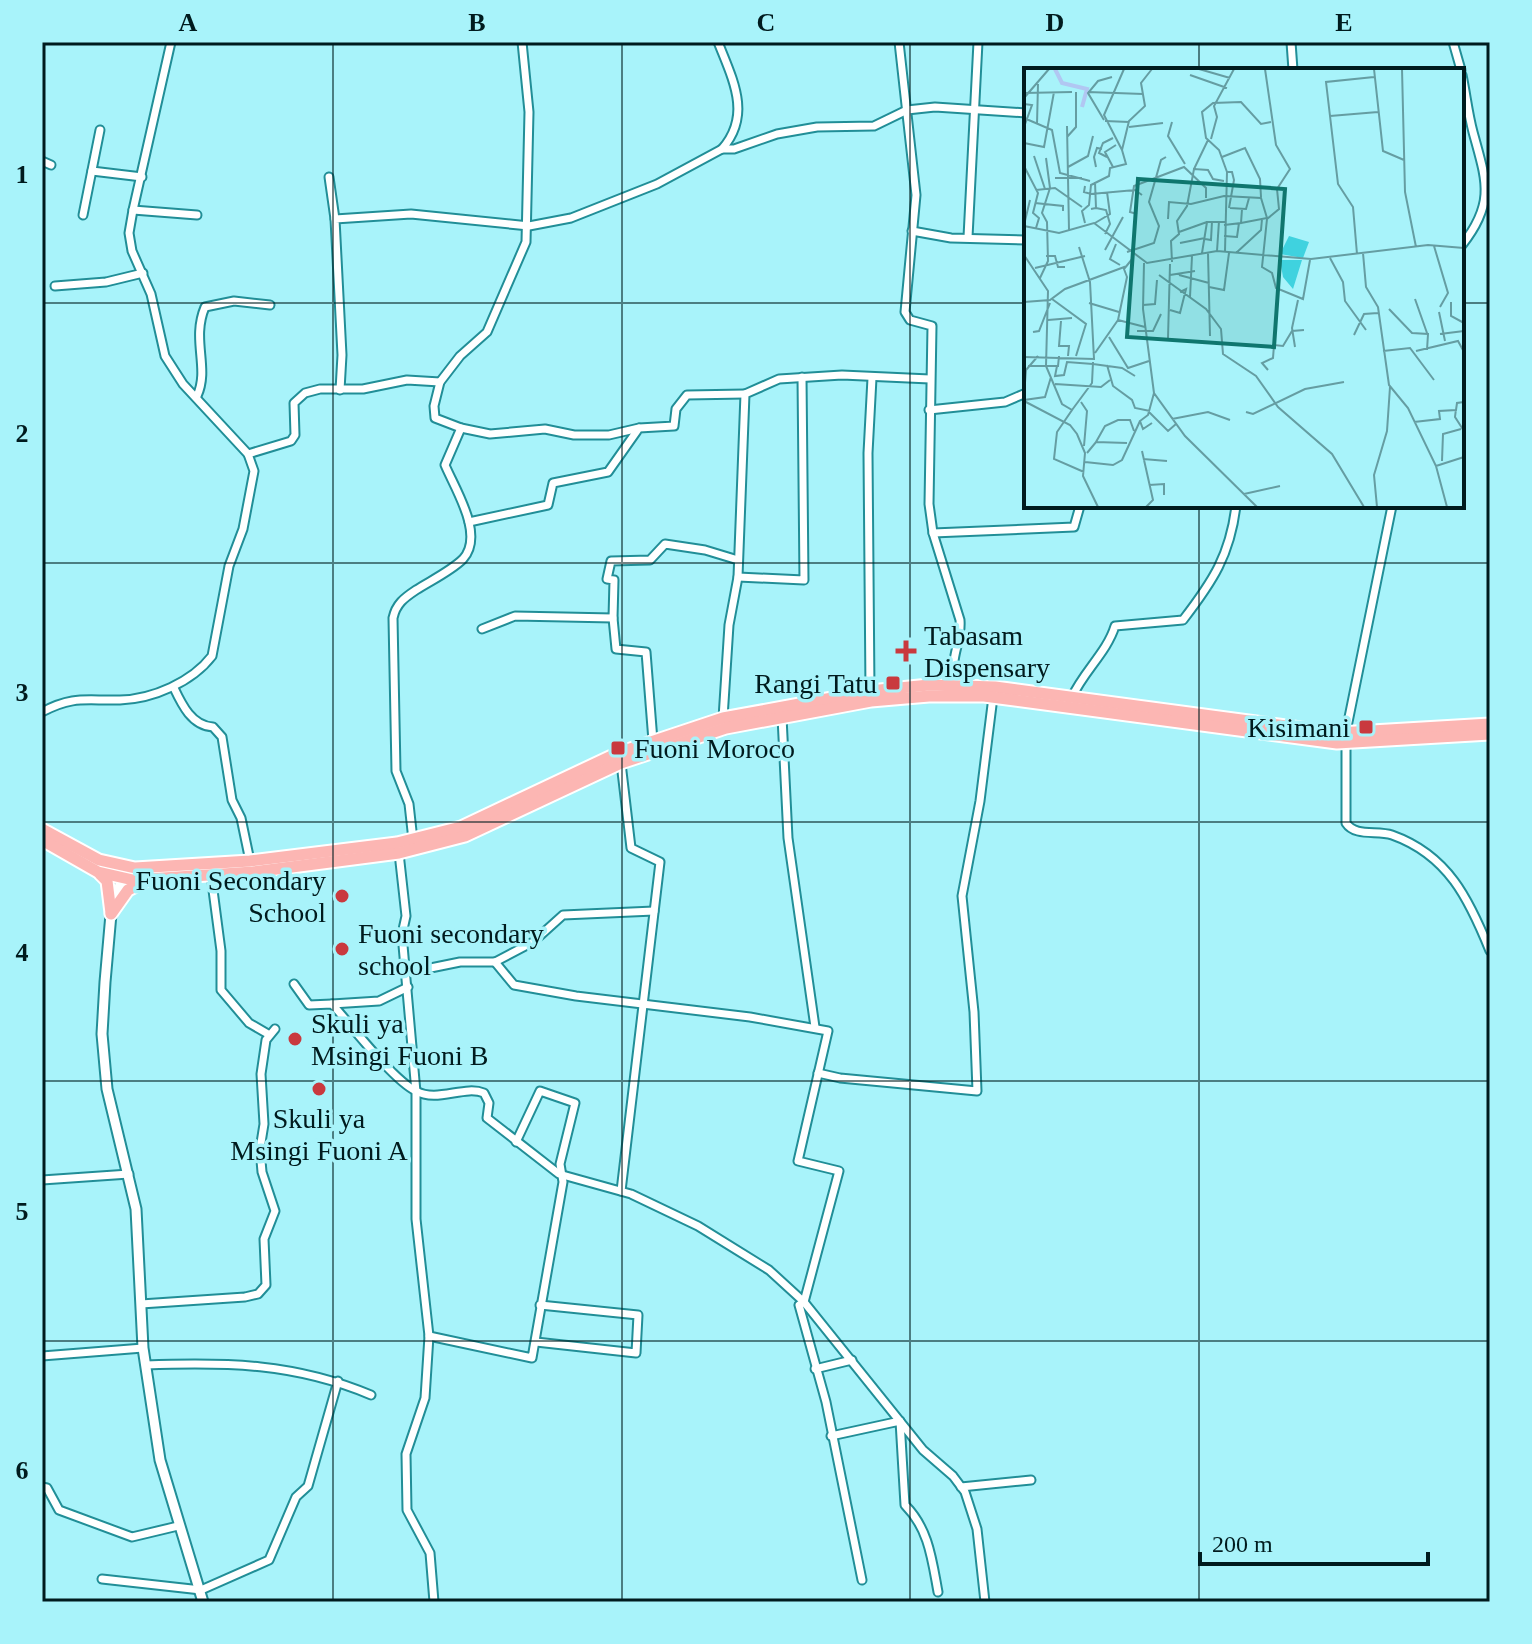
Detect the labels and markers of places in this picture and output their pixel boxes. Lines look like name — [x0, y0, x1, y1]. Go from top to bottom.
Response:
place label: Tabasam Dispensary — [924, 620, 1050, 683]
marker: Tabasam Dispensary — [895, 640, 917, 662]
place label: Rangi Tatu — [754, 668, 877, 699]
marker: Rangi Tatu — [884, 674, 902, 692]
place label: Kisimani — [1247, 712, 1350, 743]
marker: Kisimani — [1357, 718, 1375, 736]
place label: Fuoni Moroco — [634, 733, 795, 764]
marker: Fuoni Moroco — [609, 739, 627, 757]
place label: Fuoni Secondary School — [135, 865, 326, 928]
marker: Fuoni Secondary School — [333, 887, 351, 905]
place label: Fuoni secondary school — [358, 918, 544, 981]
marker: Fuoni secondary school — [333, 940, 351, 958]
place label: Skuli ya Msingi Fuoni B — [311, 1008, 488, 1071]
marker: Skuli ya Msingi Fuoni B — [286, 1030, 304, 1048]
marker: Skuli ya Msingi Fuoni A — [310, 1080, 328, 1098]
place label: Skuli ya Msingi Fuoni A — [230, 1103, 408, 1166]

